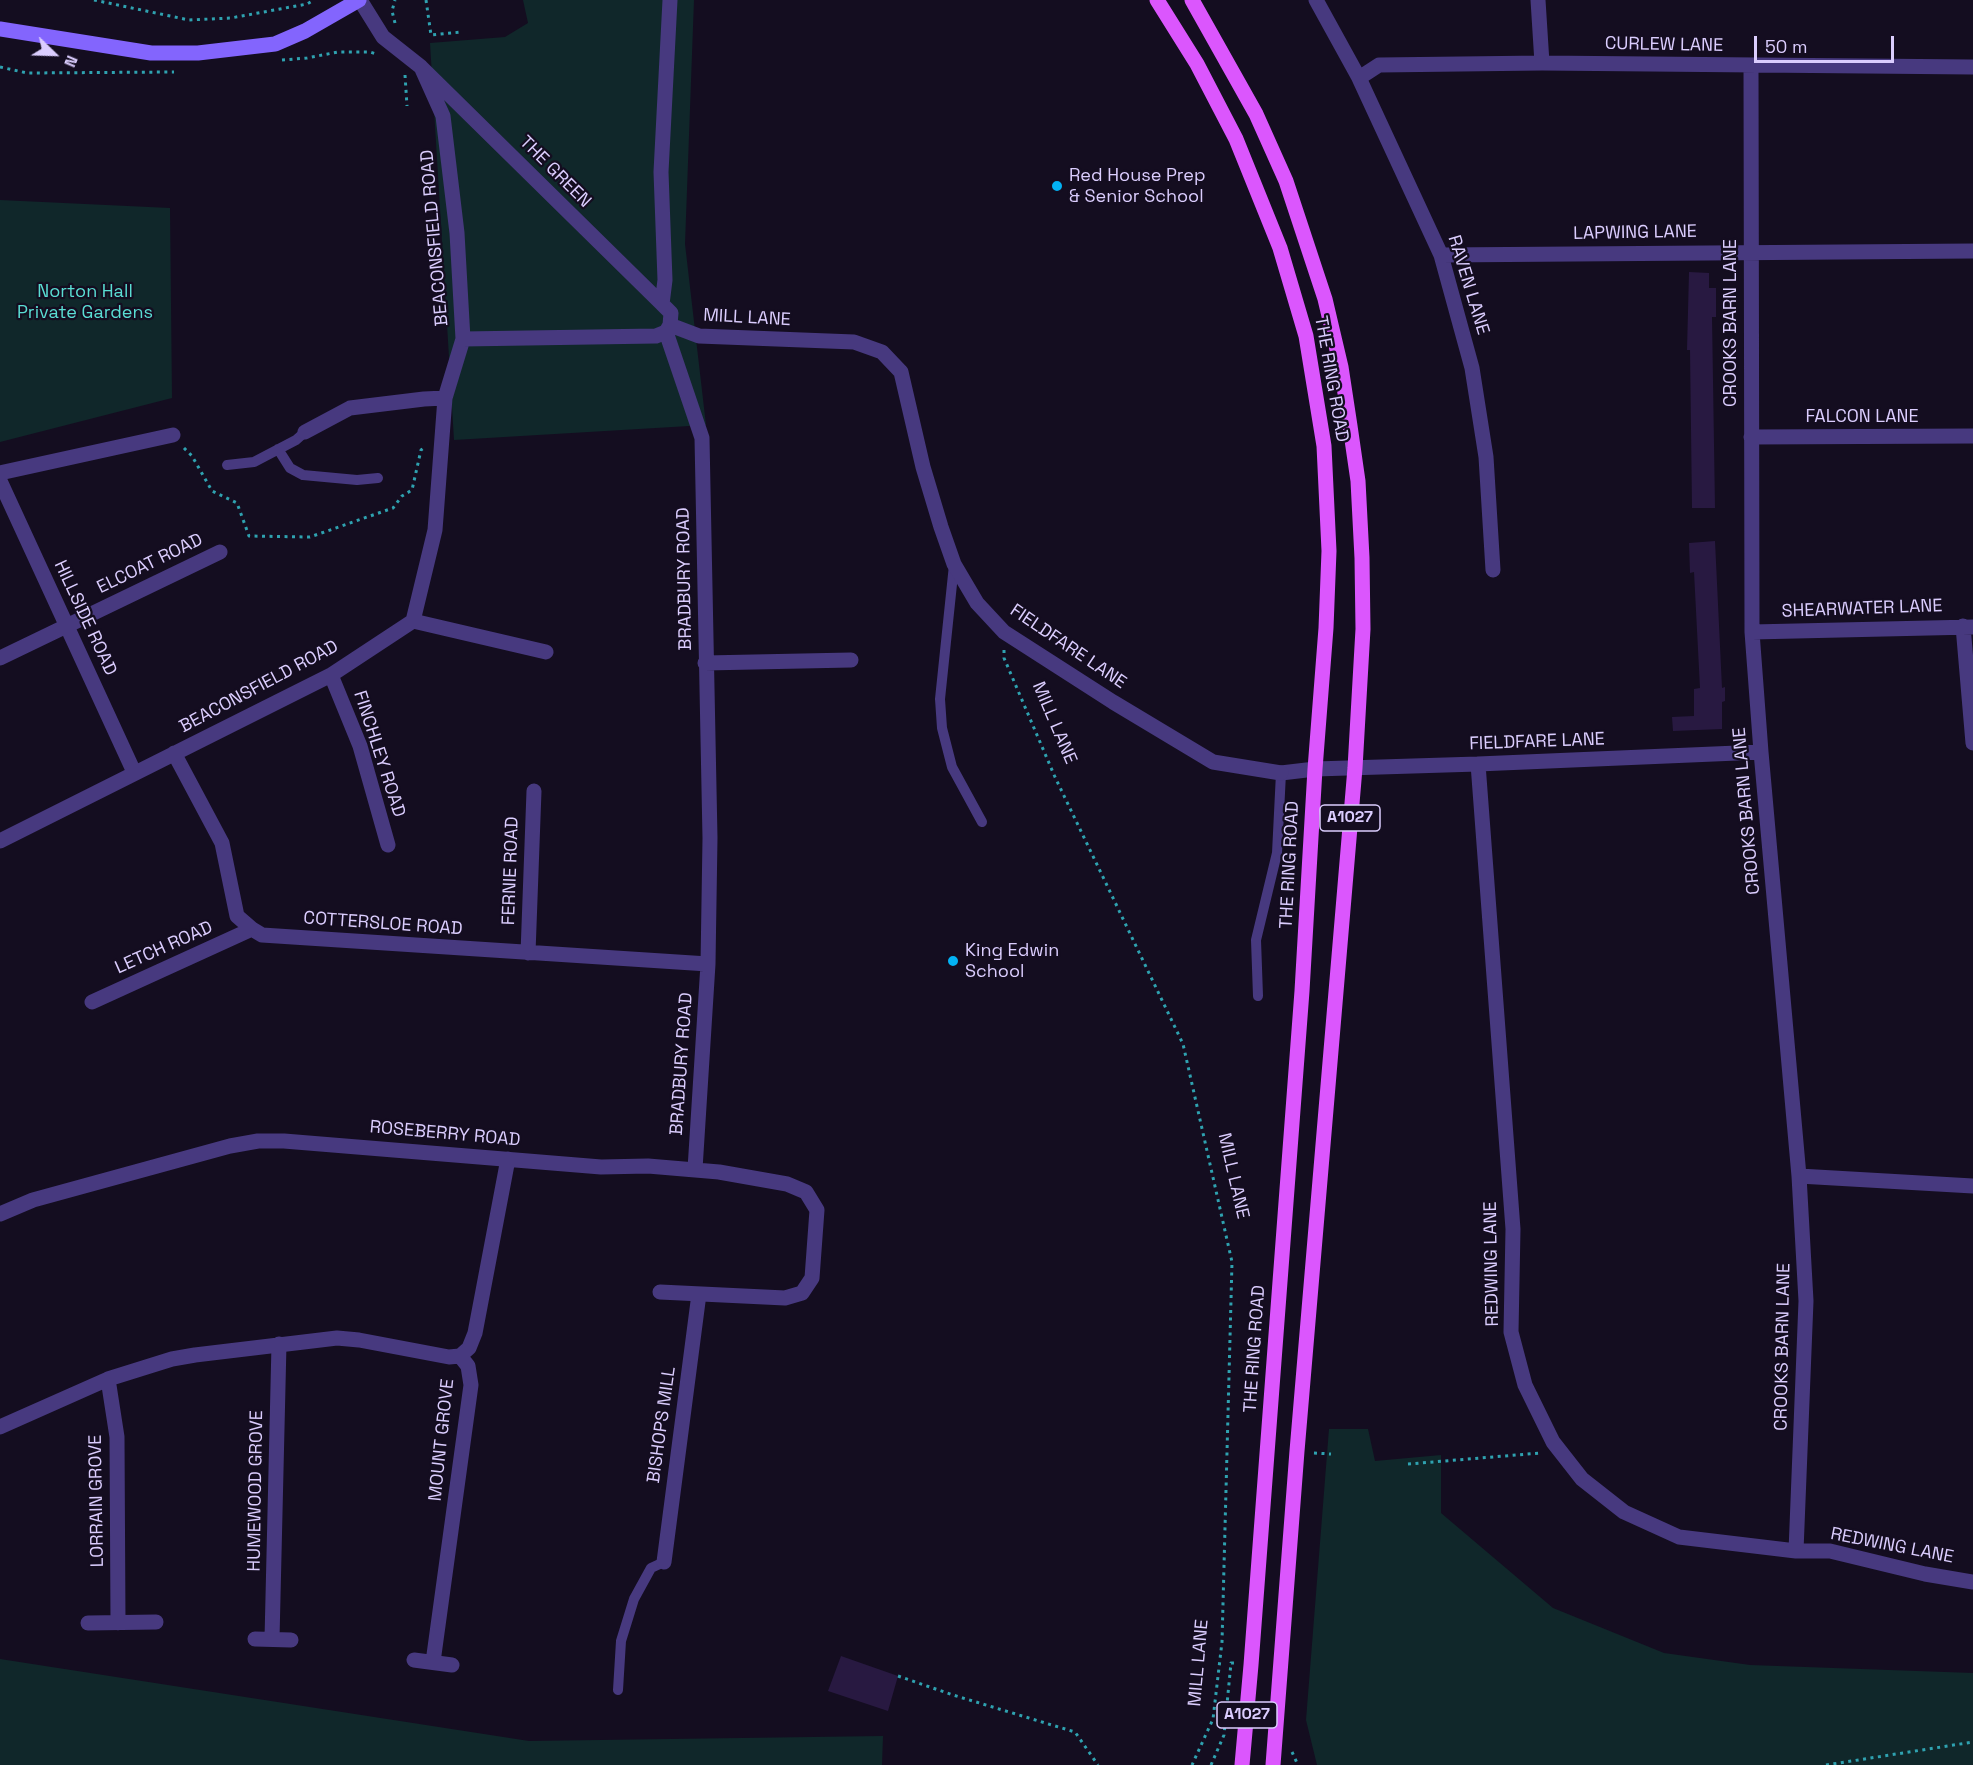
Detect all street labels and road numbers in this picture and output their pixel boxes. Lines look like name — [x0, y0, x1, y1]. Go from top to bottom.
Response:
street label: CURLEW LANE — [1605, 33, 1723, 57]
street label: THE GREEN — [515, 132, 595, 212]
street label: BEACONSFIELD ROAD — [417, 149, 453, 327]
street label: LAPWING LANE — [1573, 221, 1697, 245]
street label: RAVEN LANE — [1443, 233, 1493, 337]
street label: CROOKS BARN LANE — [1720, 239, 1742, 407]
street label: MILL LANE — [703, 305, 791, 331]
street label: THE RING ROAD — [1309, 314, 1353, 444]
street label: FALCON LANE — [1805, 406, 1919, 428]
street label: BRADBURY ROAD — [673, 507, 697, 651]
street label: ELCOAT ROAD — [94, 529, 206, 599]
street label: HILLSIDE ROAD — [49, 557, 121, 679]
street label: SHEARWATER LANE — [1781, 595, 1943, 623]
street label: FIELDFARE LANE — [1006, 600, 1130, 694]
street label: BEACONSFIELD ROAD — [176, 636, 342, 738]
street label: MILL LANE — [1027, 679, 1081, 767]
street label: FINCHLEY ROAD — [348, 688, 410, 820]
street label: CROOKS BARN LANE — [1729, 726, 1765, 896]
street label: FIELDFARE LANE — [1469, 729, 1605, 755]
street label: THE RING ROAD — [1276, 801, 1304, 929]
road number: A1027 — [1320, 805, 1380, 831]
street label: FERNIE ROAD — [498, 816, 524, 926]
street label: COTTERSLOE ROAD — [303, 908, 463, 940]
street label: LETCH ROAD — [112, 917, 216, 979]
street label: BRADBURY ROAD — [666, 992, 698, 1136]
street label: ROSEBERRY ROAD — [369, 1117, 521, 1151]
street label: MILL LANE — [1213, 1131, 1253, 1221]
street label: REDWING LANE — [1480, 1201, 1504, 1327]
street label: CROOKS BARN LANE — [1771, 1263, 1795, 1431]
street label: THE RING ROAD — [1240, 1284, 1270, 1414]
street label: BISHOPS MILL — [643, 1365, 681, 1485]
street label: MOUNT GROVE — [425, 1378, 459, 1502]
street label: HUMEWOOD GROVE — [244, 1410, 268, 1572]
street label: LORRAIN GROVE — [85, 1434, 109, 1568]
street label: REDWING LANE — [1829, 1523, 1955, 1569]
street label: MILL LANE — [1184, 1618, 1214, 1708]
road number: A1027 — [1217, 1702, 1277, 1728]

